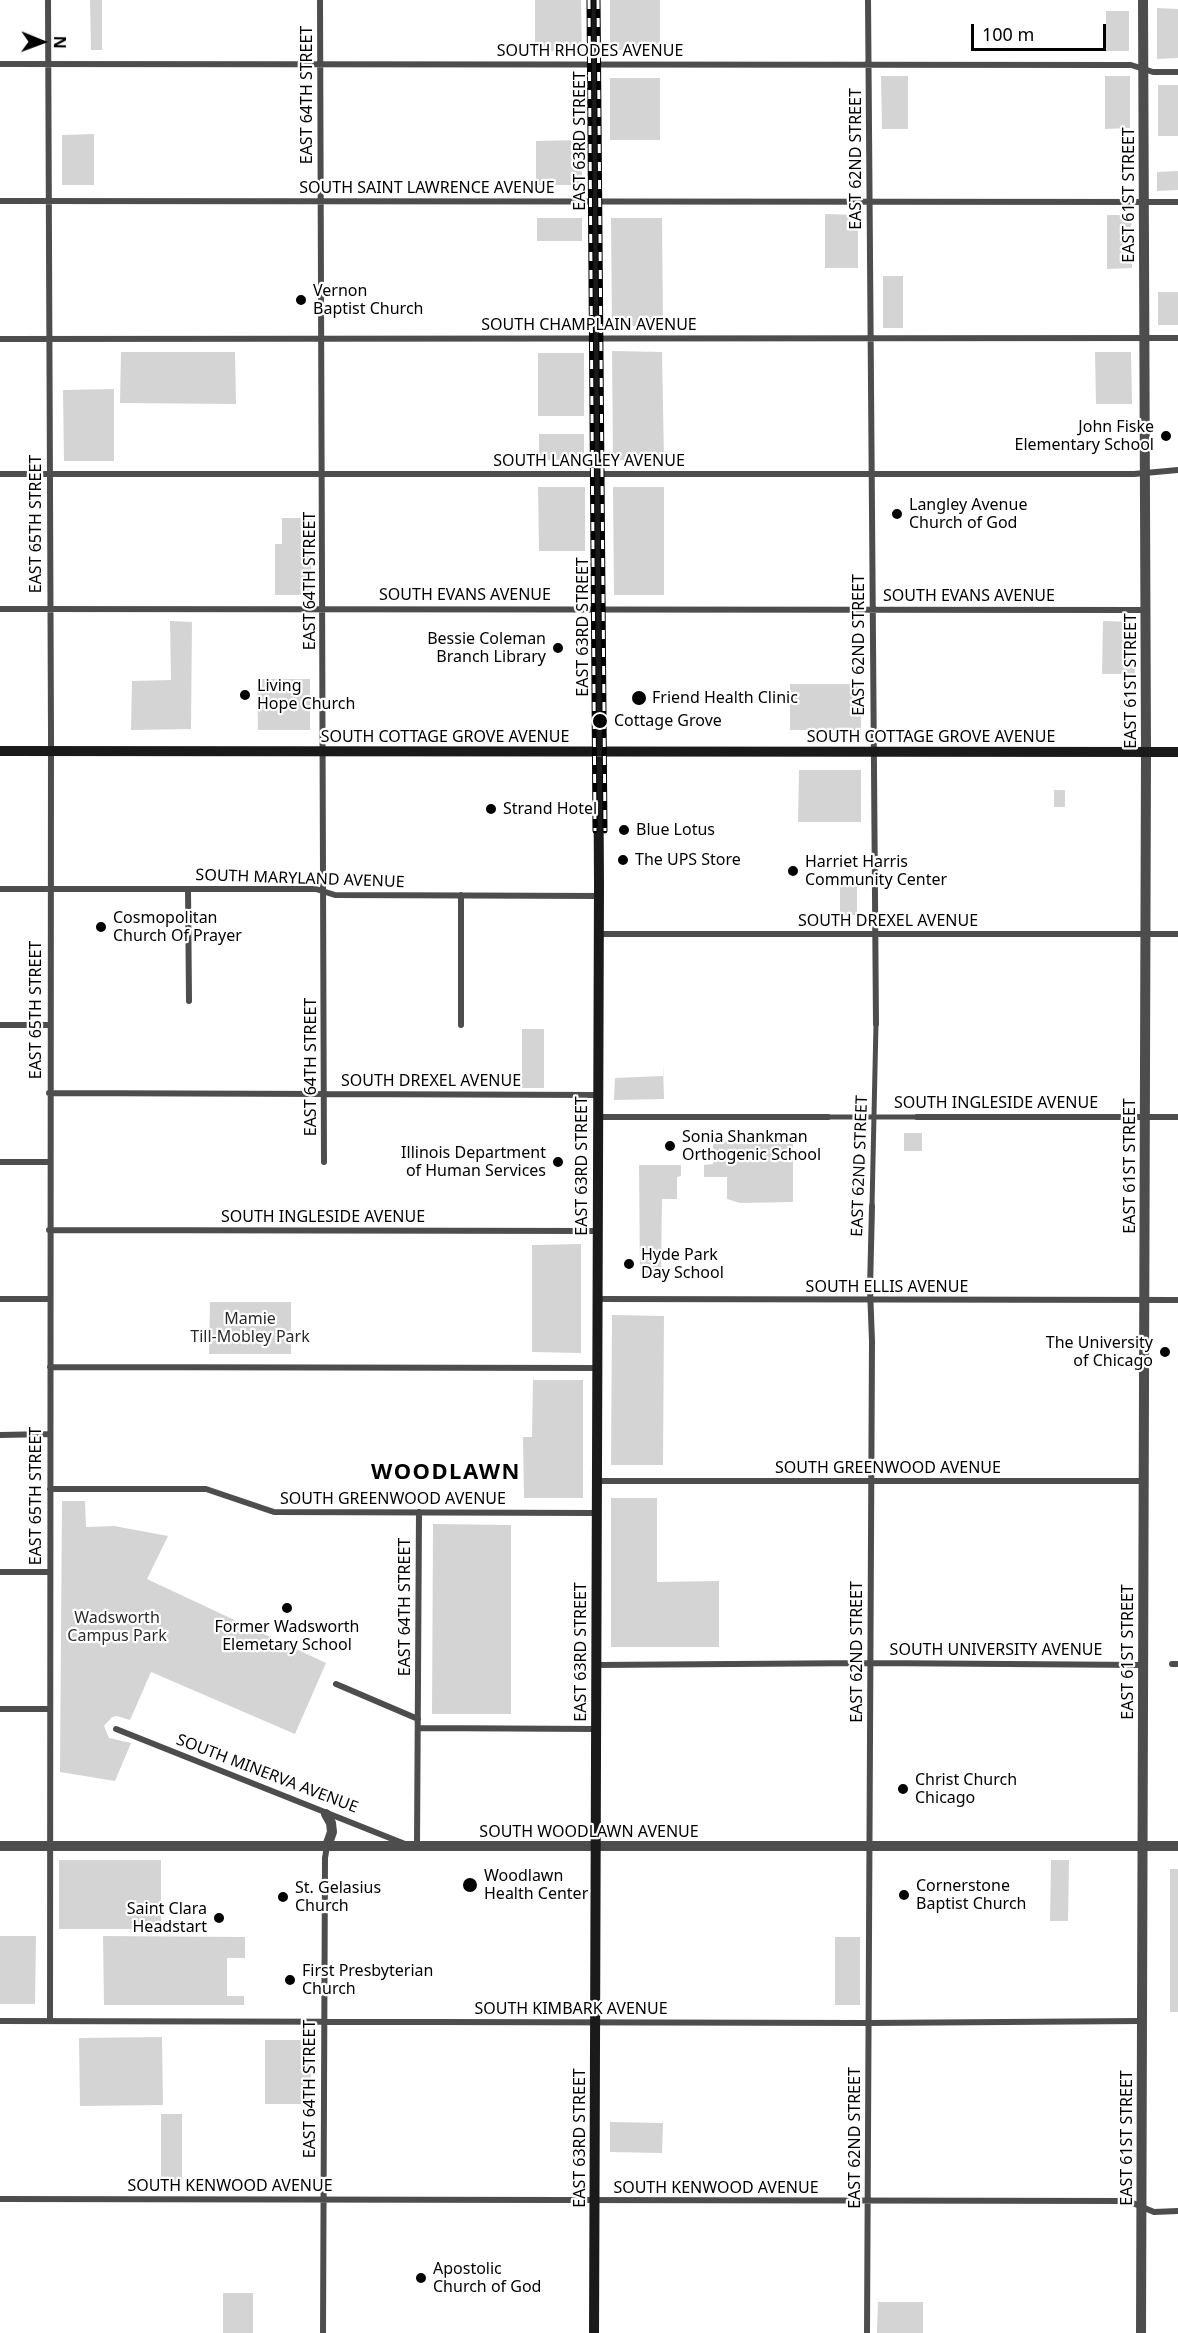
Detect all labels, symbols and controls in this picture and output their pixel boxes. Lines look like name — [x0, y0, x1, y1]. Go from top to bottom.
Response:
north arrow — [12, 12, 72, 72]
scale bar — [974, 12, 1109, 50]
text: 100 m — [982, 22, 1034, 46]
street label: EAST 64TH STREET — [297, 26, 317, 164]
text: N — [49, 36, 71, 49]
street label: SOUTH RHODES AVENUE — [497, 41, 683, 61]
street label: EAST 63RD STREET — [570, 71, 590, 211]
street label: EAST 62ND STREET — [846, 88, 866, 230]
street label: EAST 61ST STREET — [1119, 127, 1139, 263]
street label: SOUTH SAINT LAWRENCE AVENUE — [299, 178, 555, 198]
place label: Vernon Baptist Church — [313, 281, 423, 319]
marker: Vernon Baptist Church — [294, 293, 308, 307]
street label: SOUTH CHAMPLAIN AVENUE — [481, 315, 697, 335]
place label: John Fiske Elementary School — [1015, 417, 1154, 455]
marker: John Fiske Elementary School — [1159, 429, 1173, 443]
street label: SOUTH LANGLEY AVENUE — [493, 451, 685, 471]
street label: EAST 65TH STREET — [26, 455, 46, 593]
place label: Langley Avenue Church of God — [909, 495, 1027, 533]
marker: Langley Avenue Church of God — [890, 507, 904, 521]
street label: EAST 64TH STREET — [300, 512, 320, 650]
street label: EAST 63RD STREET — [573, 557, 593, 697]
street label: EAST 62ND STREET — [849, 574, 869, 716]
street label: SOUTH EVANS AVENUE — [379, 585, 551, 605]
street label: SOUTH EVANS AVENUE — [883, 586, 1055, 606]
street label: EAST 61ST STREET — [1121, 613, 1141, 749]
place label: Bessie Coleman Branch Library — [427, 629, 546, 667]
marker: Bessie Coleman Branch Library — [551, 641, 565, 655]
place label: Living Hope Church — [257, 676, 355, 714]
marker: Living Hope Church — [238, 688, 252, 702]
place label: Friend Health Clinic — [652, 688, 798, 708]
marker: Friend Health Clinic — [630, 689, 648, 707]
place label: Cottage Grove — [614, 711, 722, 731]
marker: Cottage Grove — [591, 712, 609, 730]
street label: SOUTH COTTAGE GROVE AVENUE — [321, 727, 569, 747]
street label: SOUTH COTTAGE GROVE AVENUE — [807, 727, 1055, 747]
place label: Strand Hotel — [503, 799, 597, 819]
marker: Strand Hotel — [484, 802, 498, 816]
place label: Blue Lotus — [636, 820, 715, 840]
marker: Blue Lotus — [617, 823, 631, 837]
place label: The UPS Store — [635, 850, 741, 870]
place label: Harriet Harris Community Center — [805, 852, 947, 890]
marker: The UPS Store — [616, 853, 630, 867]
marker: Harriet Harris Community Center — [786, 864, 800, 878]
street label: SOUTH MARYLAND AVENUE — [195, 866, 405, 892]
place label: Cosmopolitan Church Of Prayer — [113, 908, 242, 946]
street label: SOUTH DREXEL AVENUE — [798, 911, 978, 931]
marker: Cosmopolitan Church Of Prayer — [94, 920, 108, 934]
street label: EAST 65TH STREET — [26, 941, 46, 1079]
street label: EAST 64TH STREET — [301, 998, 321, 1136]
street label: SOUTH DREXEL AVENUE — [341, 1071, 521, 1091]
street label: SOUTH INGLESIDE AVENUE — [894, 1093, 1098, 1113]
street label: EAST 62ND STREET — [848, 1095, 872, 1237]
street label: EAST 63RD STREET — [572, 1096, 592, 1236]
street label: EAST 61ST STREET — [1120, 1098, 1140, 1234]
place label: Sonia Shankman Orthogenic School — [682, 1127, 821, 1165]
marker: Sonia Shankman Orthogenic School — [663, 1139, 677, 1153]
place label: Illinois Department of Human Services — [401, 1143, 546, 1181]
marker: Illinois Department of Human Services — [551, 1155, 565, 1169]
street label: SOUTH INGLESIDE AVENUE — [221, 1207, 425, 1227]
place label: Hyde Park Day School — [641, 1245, 724, 1283]
marker: Hyde Park Day School — [622, 1257, 636, 1271]
street label: SOUTH ELLIS AVENUE — [806, 1277, 968, 1297]
park label: Mamie Till-Mobley Park — [190, 1309, 310, 1347]
place label: The University of Chicago — [1046, 1333, 1153, 1371]
marker: The University of Chicago — [1158, 1345, 1172, 1359]
street label: EAST 65TH STREET — [26, 1427, 46, 1565]
street label: SOUTH GREENWOOD AVENUE — [775, 1458, 1001, 1478]
district label: WOODLAWN — [371, 1460, 521, 1486]
street label: SOUTH GREENWOOD AVENUE — [280, 1489, 506, 1509]
street label: EAST 64TH STREET — [395, 1538, 415, 1676]
street label: EAST 62ND STREET — [847, 1581, 867, 1723]
street label: EAST 63RD STREET — [571, 1582, 591, 1722]
street label: EAST 61ST STREET — [1118, 1584, 1138, 1720]
marker: Former Wadsworth Elemetary School — [280, 1601, 294, 1615]
park label: Wadsworth Campus Park — [67, 1608, 167, 1646]
place label: Former Wadsworth Elemetary School — [215, 1617, 359, 1655]
street label: SOUTH UNIVERSITY AVENUE — [890, 1640, 1102, 1660]
street label: SOUTH MINERVA AVENUE — [173, 1730, 361, 1818]
place label: Christ Church Chicago — [915, 1770, 1017, 1808]
marker: Christ Church Chicago — [896, 1782, 910, 1796]
street label: SOUTH WOODLAWN AVENUE — [479, 1822, 699, 1842]
place label: Woodlawn Health Center — [484, 1866, 588, 1904]
marker: Woodlawn Health Center — [461, 1876, 479, 1894]
place label: Cornerstone Baptist Church — [916, 1876, 1026, 1914]
place label: St. Gelasius Church — [295, 1878, 381, 1916]
marker: Cornerstone Baptist Church — [897, 1888, 911, 1902]
marker: St. Gelasius Church — [276, 1890, 290, 1904]
place label: Saint Clara Headstart — [127, 1899, 207, 1937]
marker: Saint Clara Headstart — [212, 1911, 226, 1925]
place label: First Presbyterian Church — [302, 1961, 433, 1999]
marker: First Presbyterian Church — [283, 1973, 297, 1987]
street label: SOUTH KIMBARK AVENUE — [474, 1999, 668, 2019]
street label: EAST 64TH STREET — [300, 2020, 320, 2158]
street label: EAST 62ND STREET — [845, 2067, 865, 2209]
street label: EAST 63RD STREET — [570, 2068, 590, 2208]
street label: EAST 61ST STREET — [1117, 2070, 1137, 2206]
street label: SOUTH KENWOOD AVENUE — [127, 2176, 333, 2196]
street label: SOUTH KENWOOD AVENUE — [613, 2178, 819, 2198]
place label: Apostolic Church of God — [433, 2259, 541, 2297]
marker: Apostolic Church of God — [414, 2271, 428, 2285]

